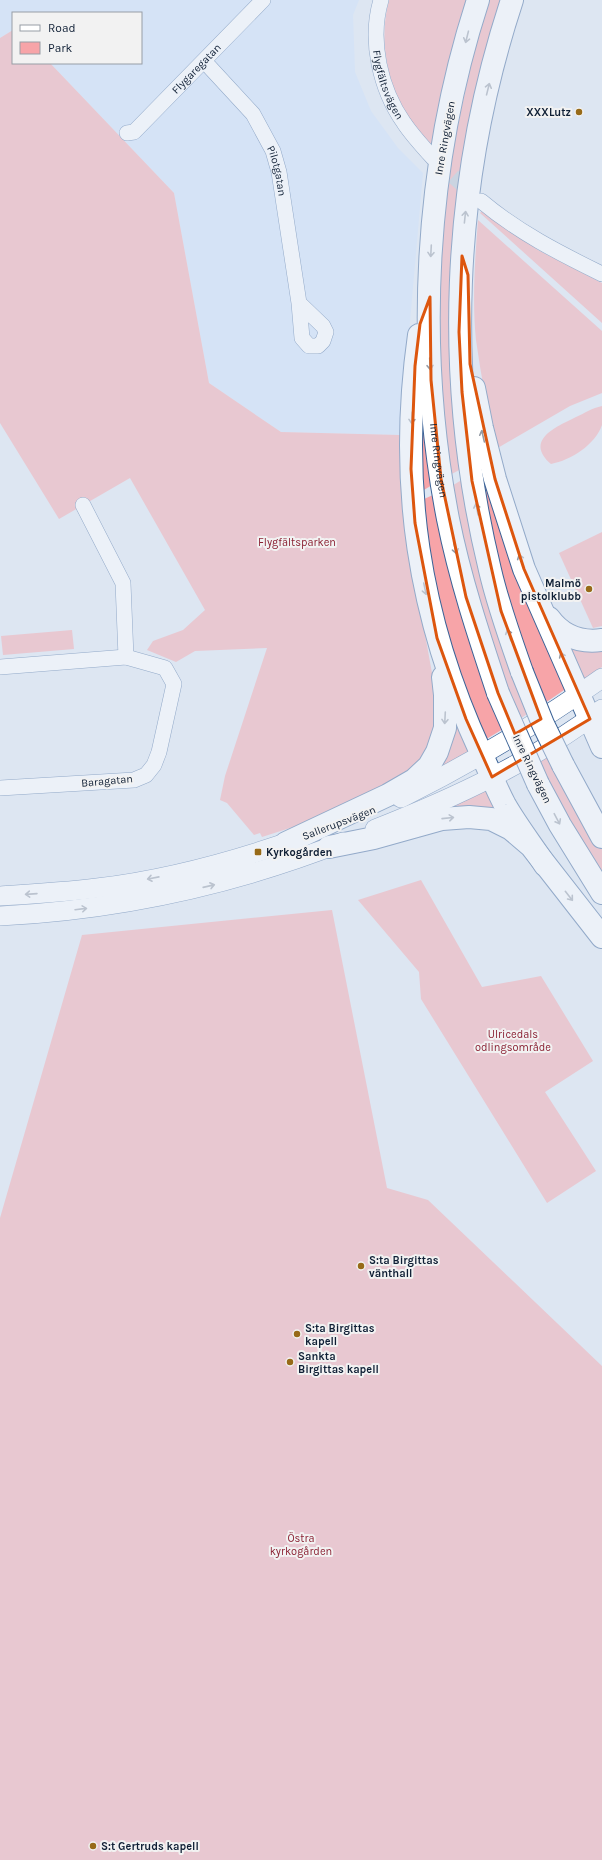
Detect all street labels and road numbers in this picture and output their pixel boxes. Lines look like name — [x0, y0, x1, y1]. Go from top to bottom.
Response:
street label: Flygaregatan — [169, 41, 224, 96]
street label: Flygfältsvägen — [370, 49, 406, 122]
street label: Inre Ringvägen — [432, 100, 458, 176]
street label: Pilotgatan — [265, 143, 289, 197]
street label: Inre Ringvägen — [428, 423, 450, 499]
street label: Inre Ringvägen — [510, 732, 554, 806]
street label: Baragatan — [81, 772, 133, 790]
street label: Sallerupsvägen — [301, 803, 377, 843]

